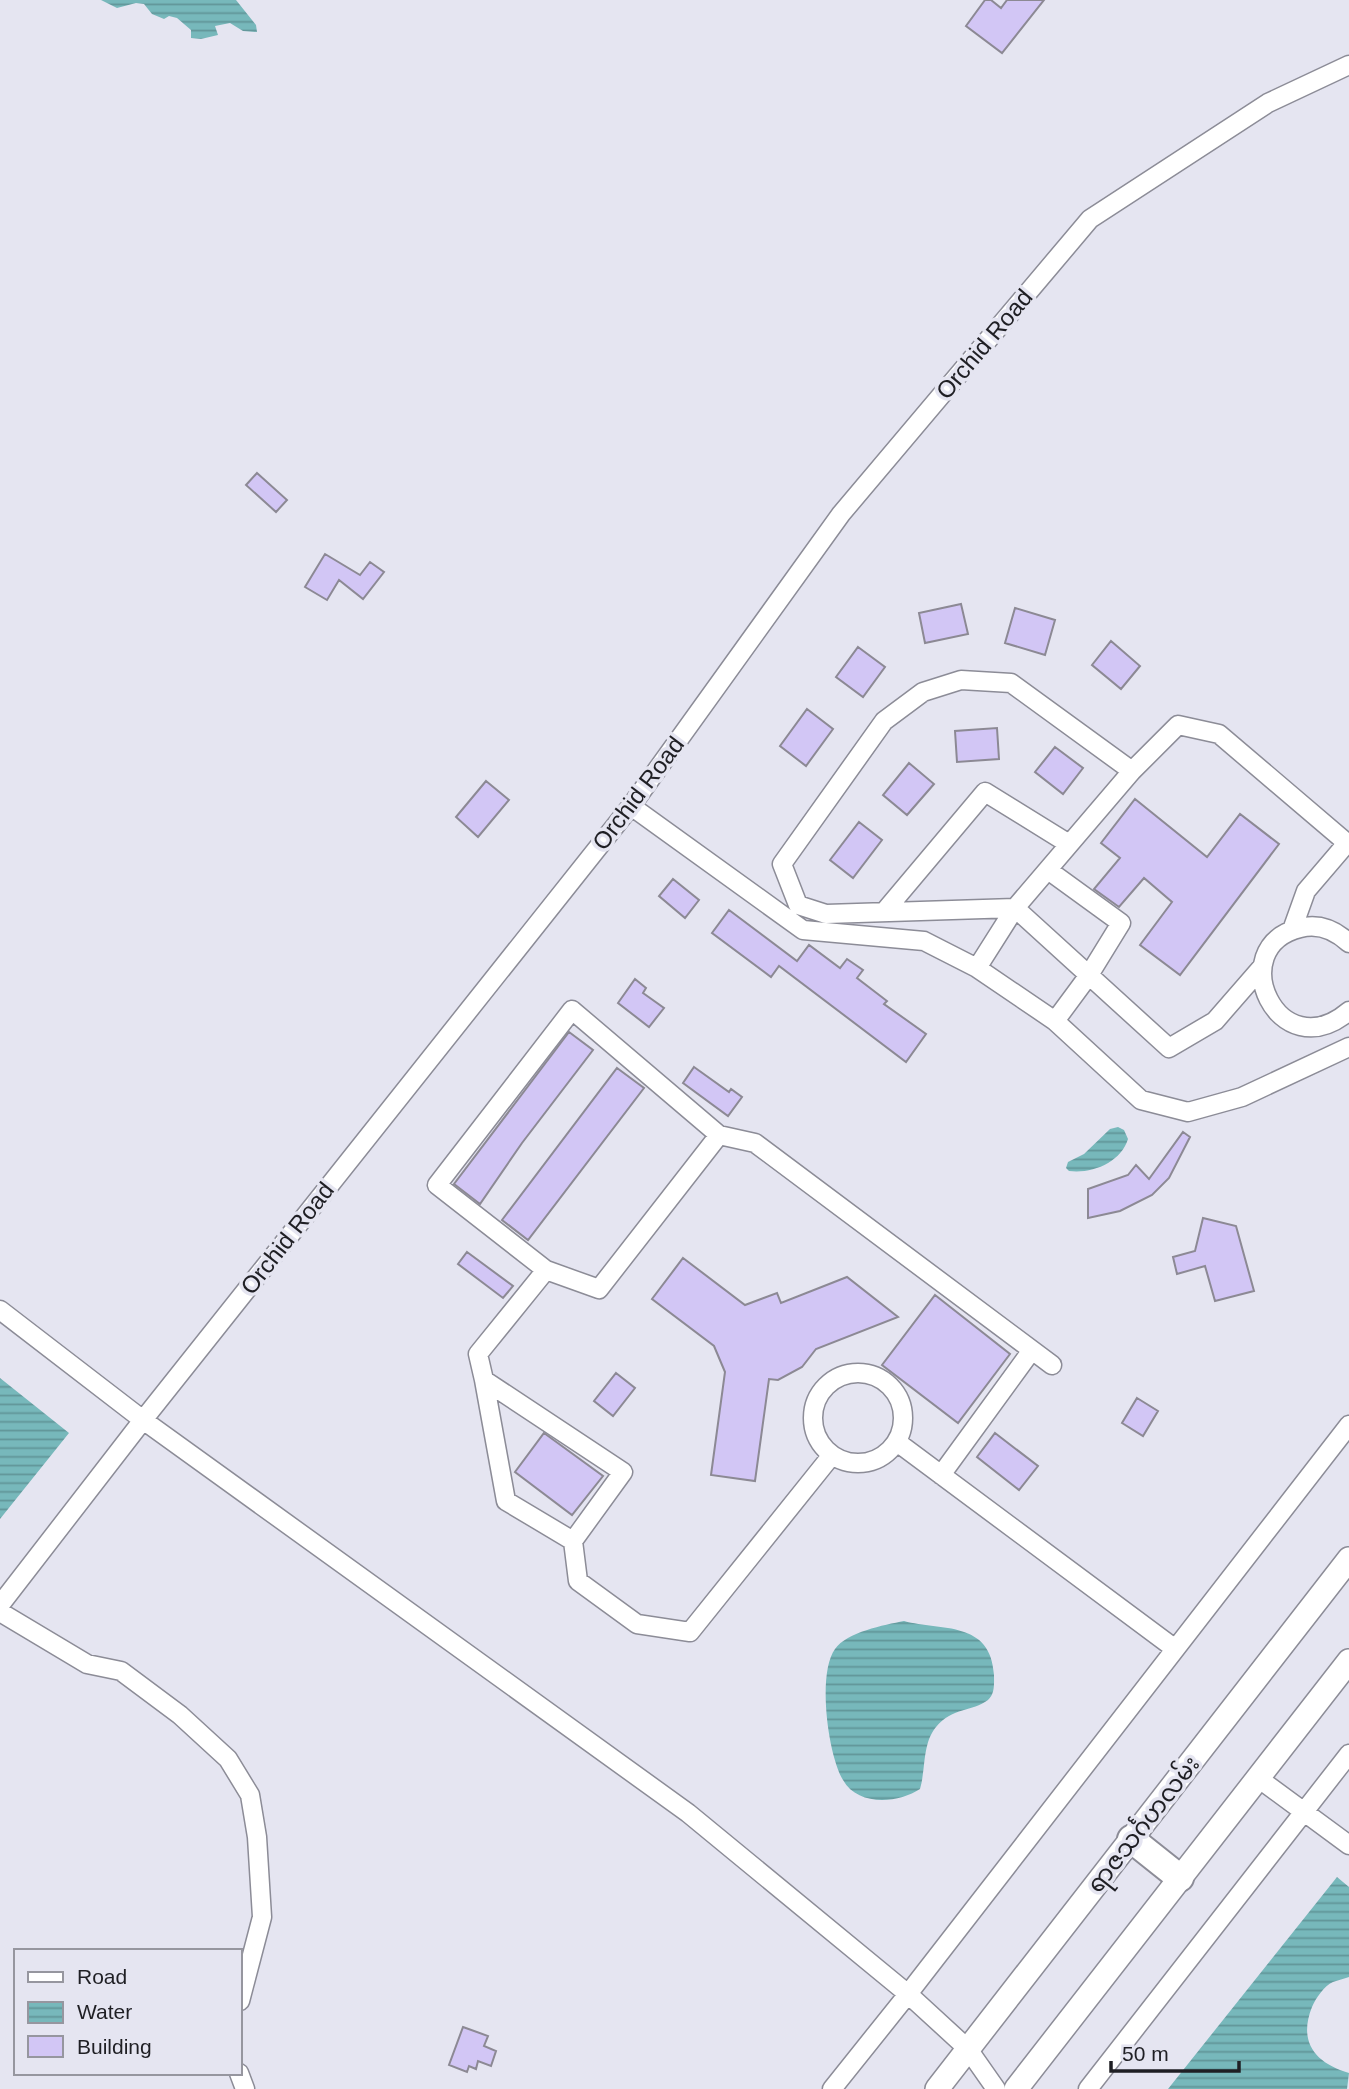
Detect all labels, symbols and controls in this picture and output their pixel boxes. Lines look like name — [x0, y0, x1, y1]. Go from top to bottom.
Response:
street label: Orchid Road — [930, 284, 1038, 404]
street label: Orchid Road — [587, 731, 689, 855]
street label: Orchid Road — [235, 1177, 339, 1299]
street label: ရာဇသင်္ဂဟလမ်း — [1080, 1749, 1209, 1901]
legend — [14, 1949, 242, 2075]
text: Road — [77, 1965, 127, 1988]
text: Water — [77, 2000, 132, 2023]
scale bar — [1111, 2030, 1239, 2074]
text: Building — [77, 2035, 152, 2058]
text: 50 m — [1122, 2042, 1169, 2065]

